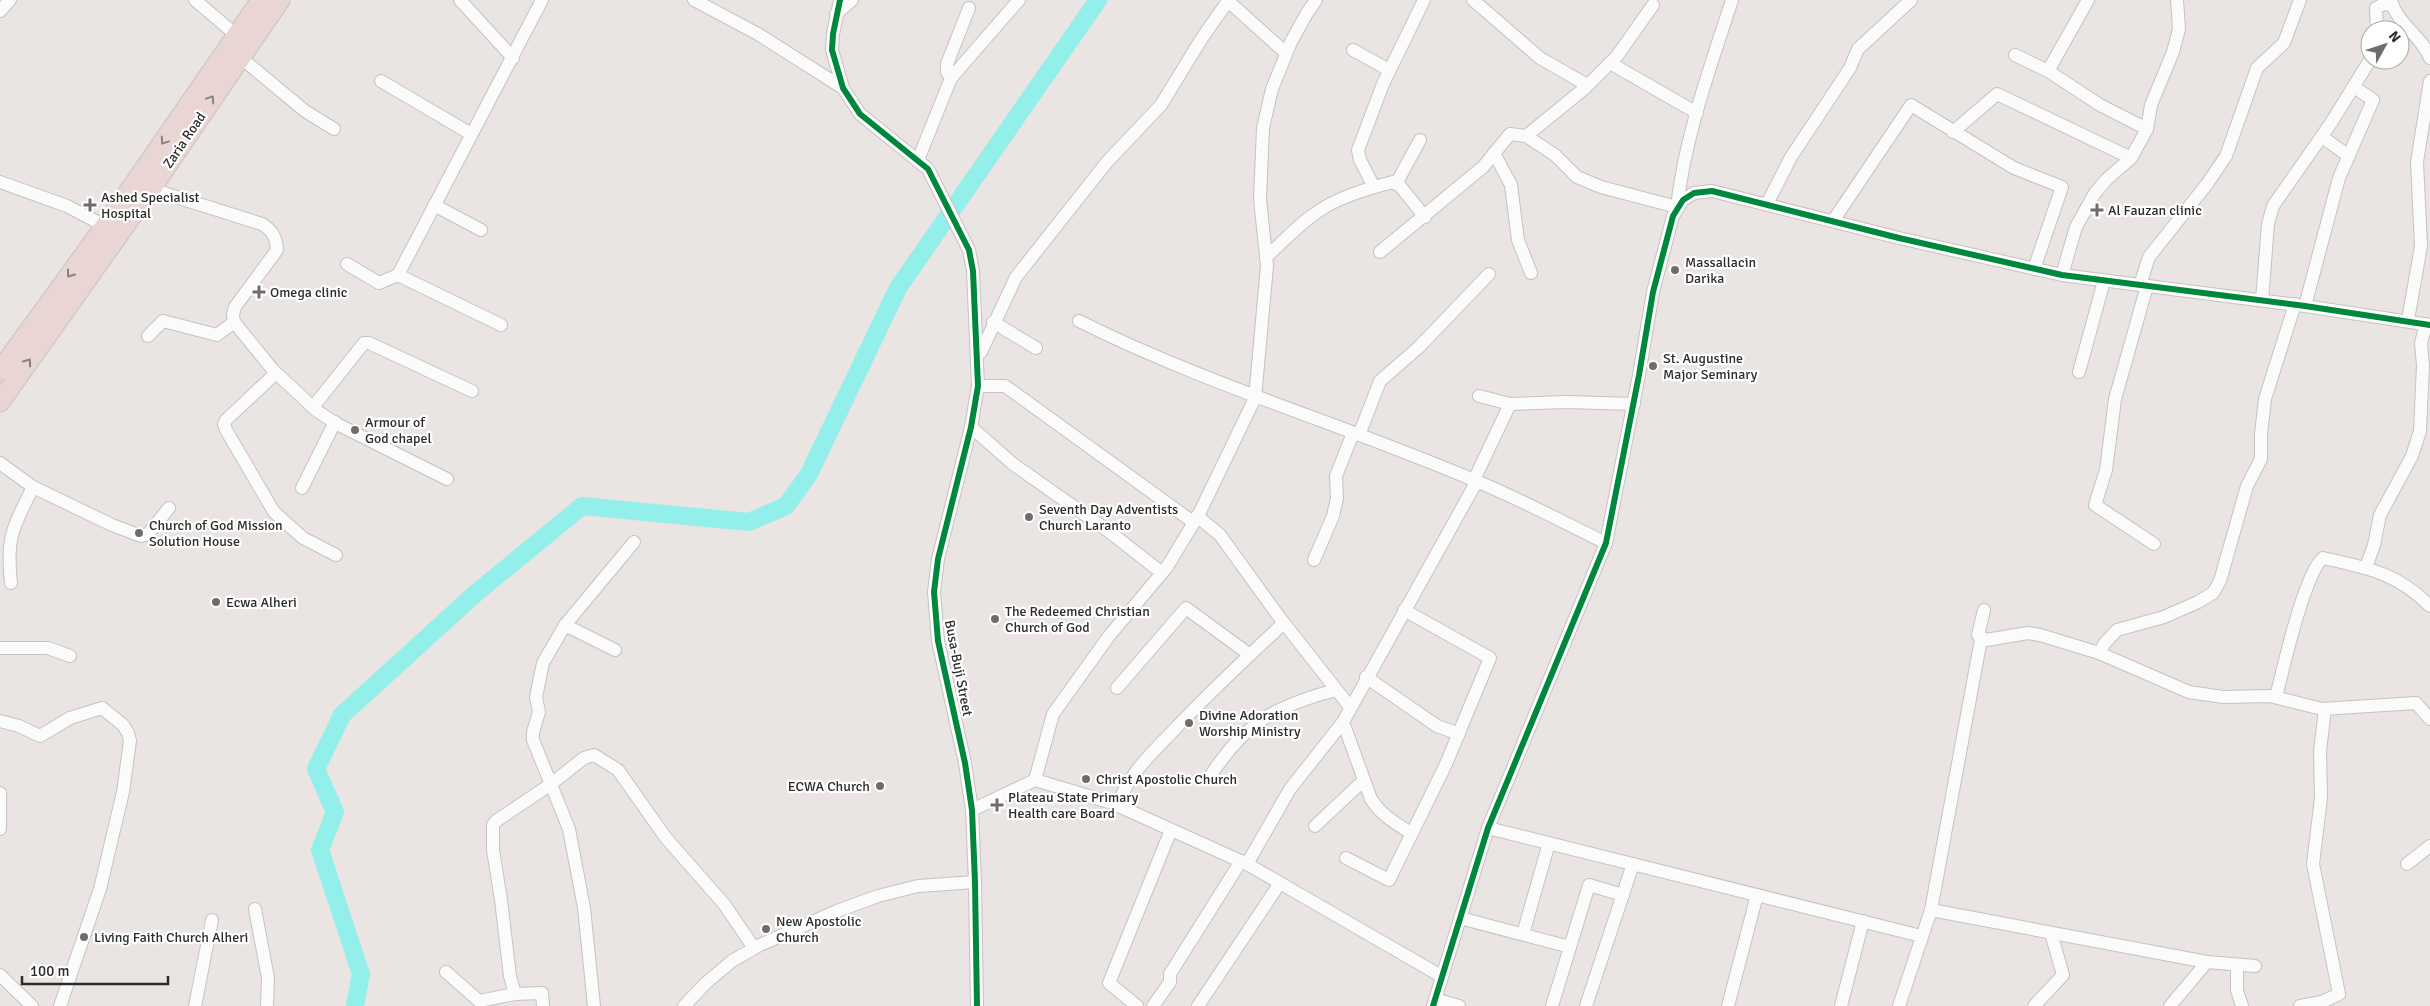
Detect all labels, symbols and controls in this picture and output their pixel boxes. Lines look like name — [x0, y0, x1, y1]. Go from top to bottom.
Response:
north arrow — [2360, 20, 2410, 70]
text: N — [2385, 28, 2404, 46]
one-way arrow — [205, 96, 214, 105]
street label: Zaria Road — [159, 109, 209, 172]
one-way arrow — [161, 135, 170, 145]
place label: Ashed Specialist Hospital — [101, 189, 200, 222]
marker: Ashed Specialist Hospital — [83, 198, 97, 212]
place label: Al Fauzan clinic — [2108, 202, 2202, 219]
marker: Al Fauzan clinic — [2090, 203, 2104, 217]
place label: Massallacin Darika — [1685, 254, 1756, 287]
marker: Massallacin Darika — [1669, 264, 1681, 276]
one-way arrow — [67, 268, 76, 278]
place label: Omega clinic — [270, 284, 348, 301]
marker: Omega clinic — [252, 285, 266, 299]
place label: St. Augustine Major Seminary — [1663, 350, 1758, 383]
one-way arrow — [22, 358, 31, 368]
marker: St. Augustine Major Seminary — [1647, 360, 1659, 372]
place label: Armour of God chapel — [365, 414, 432, 447]
marker: Armour of God chapel — [349, 424, 361, 436]
place label: Seventh Day Adventists Church Laranto — [1039, 501, 1178, 534]
marker: Seventh Day Adventists Church Laranto — [1023, 511, 1035, 523]
place label: Church of God Mission Solution House — [149, 517, 283, 550]
marker: Church of God Mission Solution House — [133, 527, 145, 539]
place label: Ecwa Alheri — [226, 594, 297, 611]
marker: Ecwa Alheri — [210, 596, 222, 608]
place label: The Redeemed Christian Church of God — [1005, 603, 1150, 636]
marker: The Redeemed Christian Church of God — [989, 613, 1001, 625]
street label: Busa-Buji Street — [941, 619, 976, 718]
place label: Divine Adoration Worship Ministry — [1199, 707, 1301, 740]
marker: Divine Adoration Worship Ministry — [1183, 717, 1195, 729]
place label: Christ Apostolic Church — [1096, 771, 1237, 788]
marker: Christ Apostolic Church — [1080, 773, 1092, 785]
place label: ECWA Church — [788, 778, 870, 795]
marker: ECWA Church — [874, 780, 886, 792]
place label: Plateau State Primary Health care Board — [1008, 789, 1139, 822]
marker: Plateau State Primary Health care Board — [990, 798, 1004, 812]
place label: New Apostolic Church — [776, 913, 862, 946]
marker: New Apostolic Church — [760, 923, 772, 935]
place label: Living Faith Church Alheri — [94, 929, 248, 946]
marker: Living Faith Church Alheri — [78, 931, 90, 943]
scale bar — [22, 954, 169, 986]
text: 100 m — [30, 962, 70, 980]

